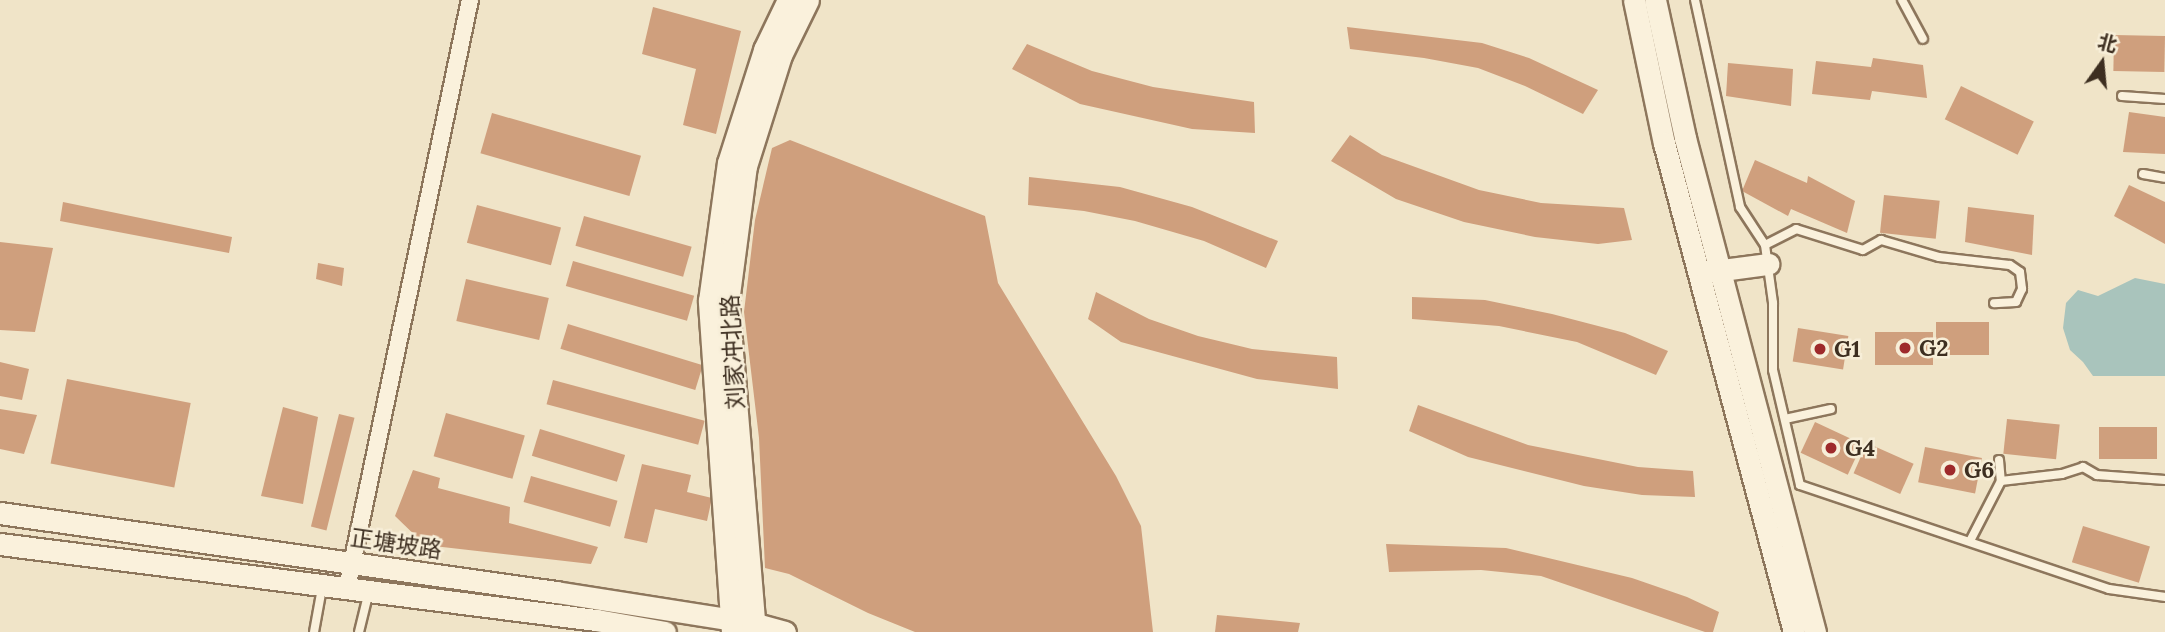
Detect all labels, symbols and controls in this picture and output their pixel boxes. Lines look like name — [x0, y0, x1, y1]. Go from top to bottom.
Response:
north arrow — [2067, 28, 2137, 98]
text: 北 — [2095, 29, 2120, 57]
street label: 刘家冲北路 — [716, 294, 750, 410]
place label: G2 — [1919, 334, 1949, 362]
place label: G1 — [1834, 335, 1861, 363]
marker: G2 — [1897, 340, 1913, 356]
marker: G1 — [1812, 341, 1828, 357]
place label: G4 — [1845, 434, 1875, 462]
marker: G4 — [1823, 440, 1839, 456]
place label: G6 — [1964, 456, 1995, 484]
marker: G6 — [1942, 462, 1958, 478]
street label: 正塘坡路 — [349, 524, 443, 564]

